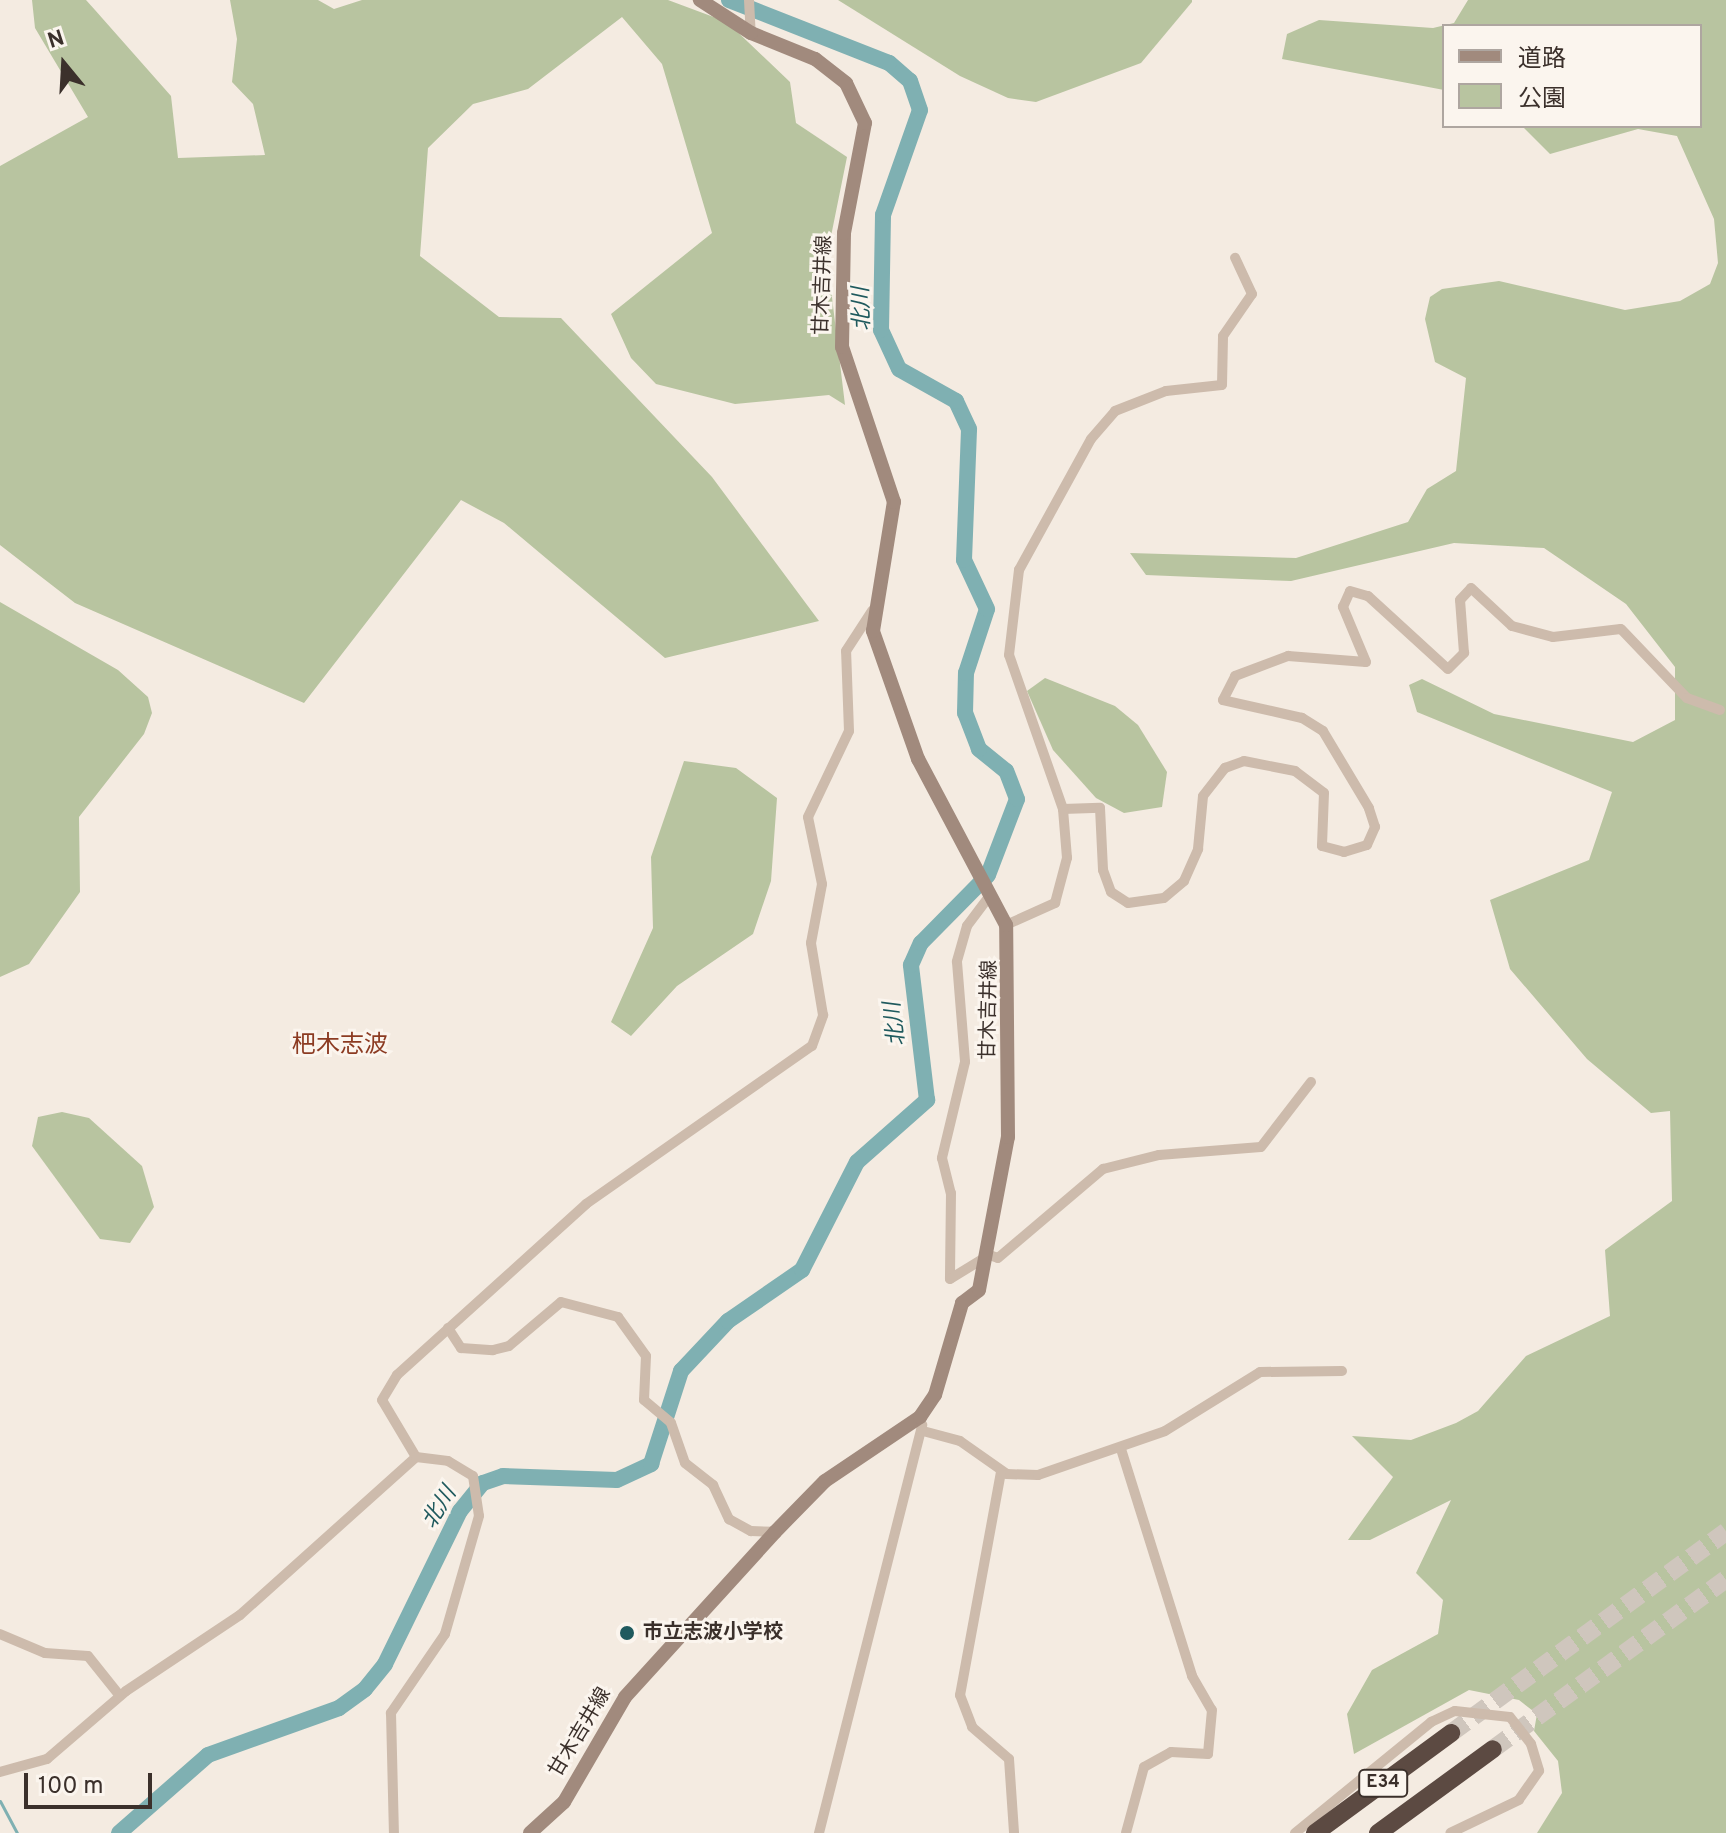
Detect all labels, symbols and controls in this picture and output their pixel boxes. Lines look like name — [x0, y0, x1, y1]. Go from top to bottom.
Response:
north arrow — [24, 24, 104, 104]
legend — [1442, 24, 1702, 128]
text: N — [45, 25, 68, 56]
text: 道路 — [1518, 45, 1566, 75]
text: 公園 — [1518, 85, 1566, 115]
street label: 甘木吉井線 — [810, 235, 838, 335]
water label: 北川 — [849, 287, 877, 331]
street label: 甘木吉井線 — [977, 960, 1003, 1060]
water label: 北川 — [880, 1001, 912, 1047]
district label: 杷木志波 — [292, 1033, 388, 1061]
water label: 北川 — [417, 1482, 463, 1534]
place label: 市立志波小学校 — [643, 1621, 783, 1645]
marker: 市立志波小学校 — [618, 1624, 636, 1642]
street label: 甘木吉井線 — [545, 1684, 617, 1782]
scale bar — [28, 1757, 156, 1807]
road number: E34 — [1357, 1769, 1409, 1797]
text: 100 m — [38, 1772, 104, 1802]

